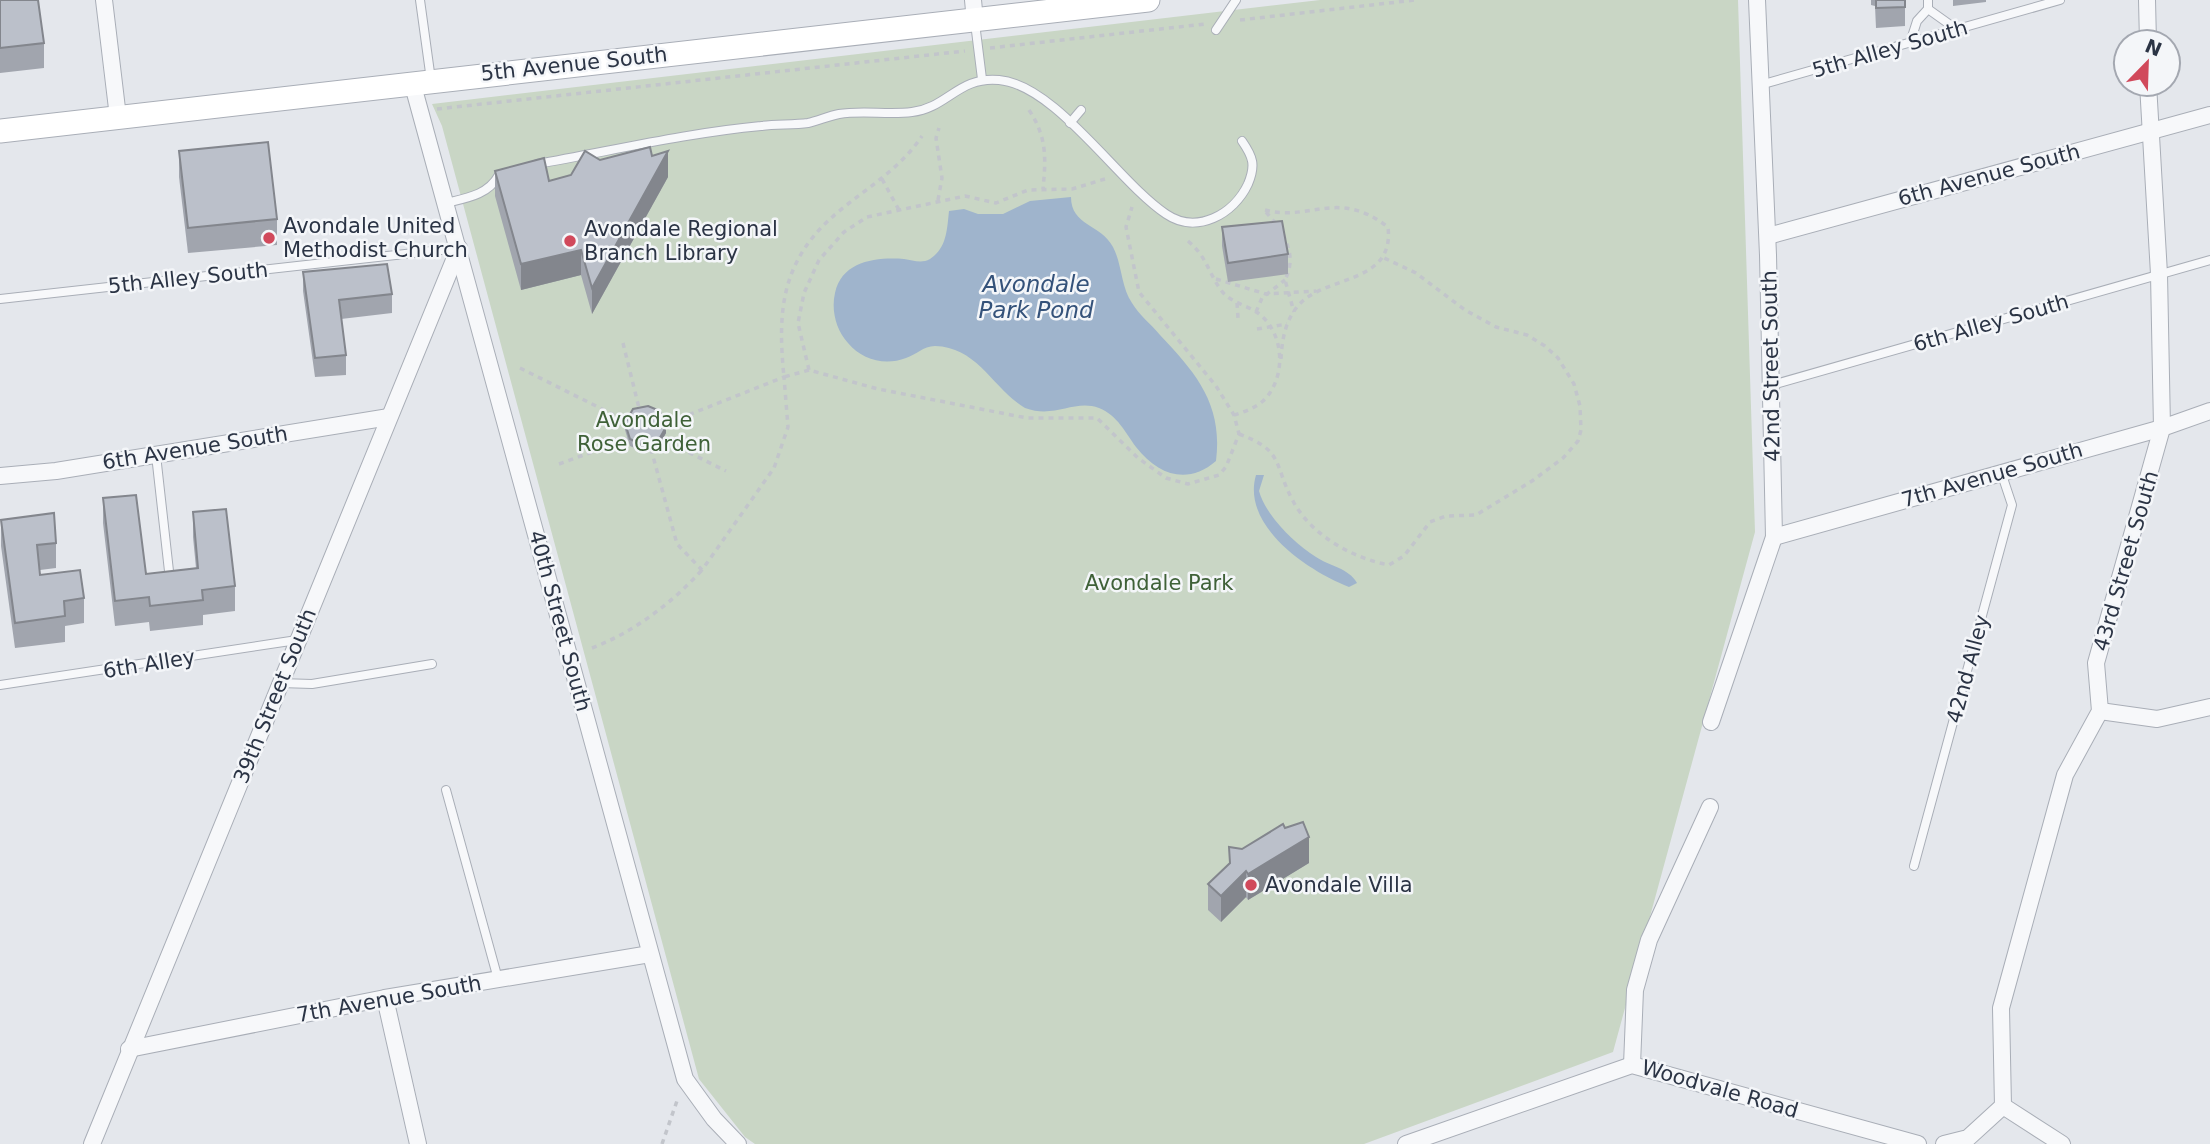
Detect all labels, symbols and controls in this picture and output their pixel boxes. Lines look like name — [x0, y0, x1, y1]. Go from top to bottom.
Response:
street label: 5th Alley South — [1809, 15, 1971, 83]
north arrow — [2112, 28, 2182, 98]
text: N — [2142, 34, 2165, 61]
street label: 5th Avenue South — [480, 42, 668, 86]
street label: 6th Avenue South — [1895, 139, 2083, 211]
place label: Avondale United Methodist Church — [283, 214, 468, 262]
place label: Avondale Regional Branch Library — [584, 217, 778, 265]
marker: Avondale United Methodist Church — [261, 230, 277, 246]
marker: Avondale Regional Branch Library — [562, 233, 578, 249]
street label: 5th Alley South — [107, 258, 269, 298]
street label: 42nd Street South — [1757, 270, 1785, 462]
water label: Avondale Park Pond — [978, 271, 1094, 323]
street label: 6th Alley South — [1910, 289, 2072, 357]
park label: Avondale Rose Garden — [577, 408, 711, 456]
street label: 6th Avenue South — [101, 421, 289, 475]
street label: 7th Avenue South — [1899, 438, 2085, 512]
street label: 43rd Street South — [2089, 468, 2163, 654]
street label: 40th Street South — [524, 528, 596, 714]
park label: Avondale Park — [1085, 571, 1234, 595]
street label: 39th Street South — [229, 605, 321, 787]
street label: 42nd Alley — [1942, 612, 1994, 726]
street label: 6th Alley — [101, 645, 197, 683]
place label: Avondale Villa — [1265, 873, 1413, 897]
marker: Avondale Villa — [1243, 877, 1259, 893]
street label: 7th Avenue South — [295, 971, 483, 1027]
street label: Woodvale Road — [1639, 1055, 1801, 1123]

